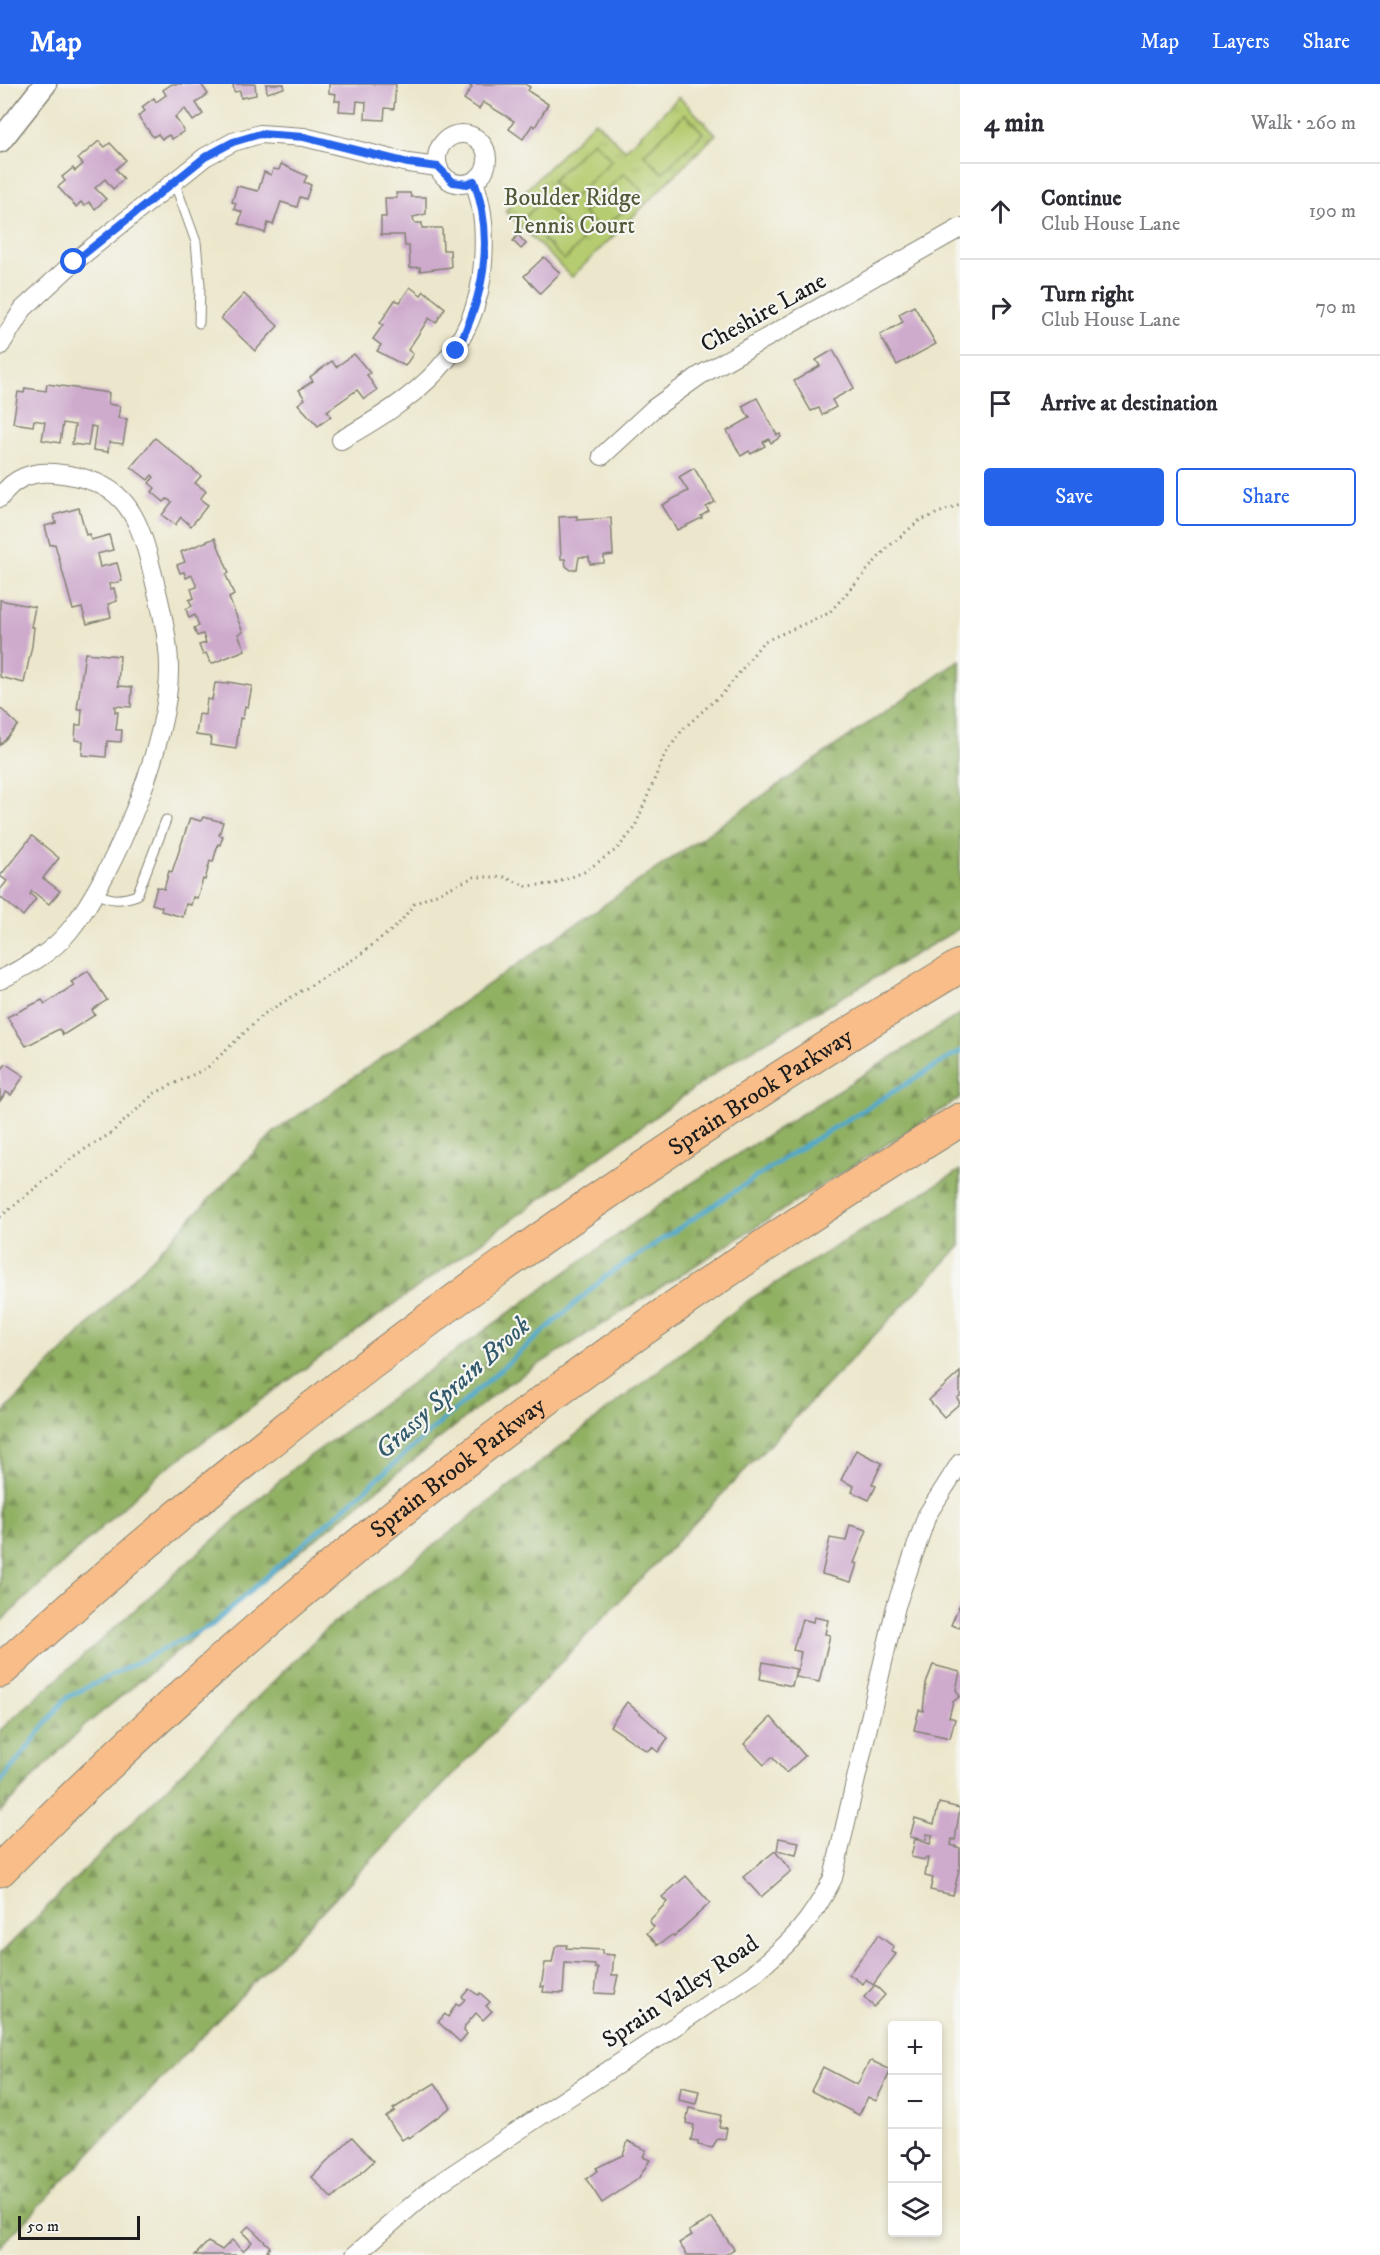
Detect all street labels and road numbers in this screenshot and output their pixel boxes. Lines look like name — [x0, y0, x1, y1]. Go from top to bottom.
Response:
street label: Cheshire Lane — [695, 266, 832, 360]
street label: Sprain Brook Parkway — [663, 1021, 859, 1163]
street label: Sprain Brook Parkway — [364, 1391, 552, 1545]
street label: Sprain Valley Road — [597, 1929, 764, 2055]

